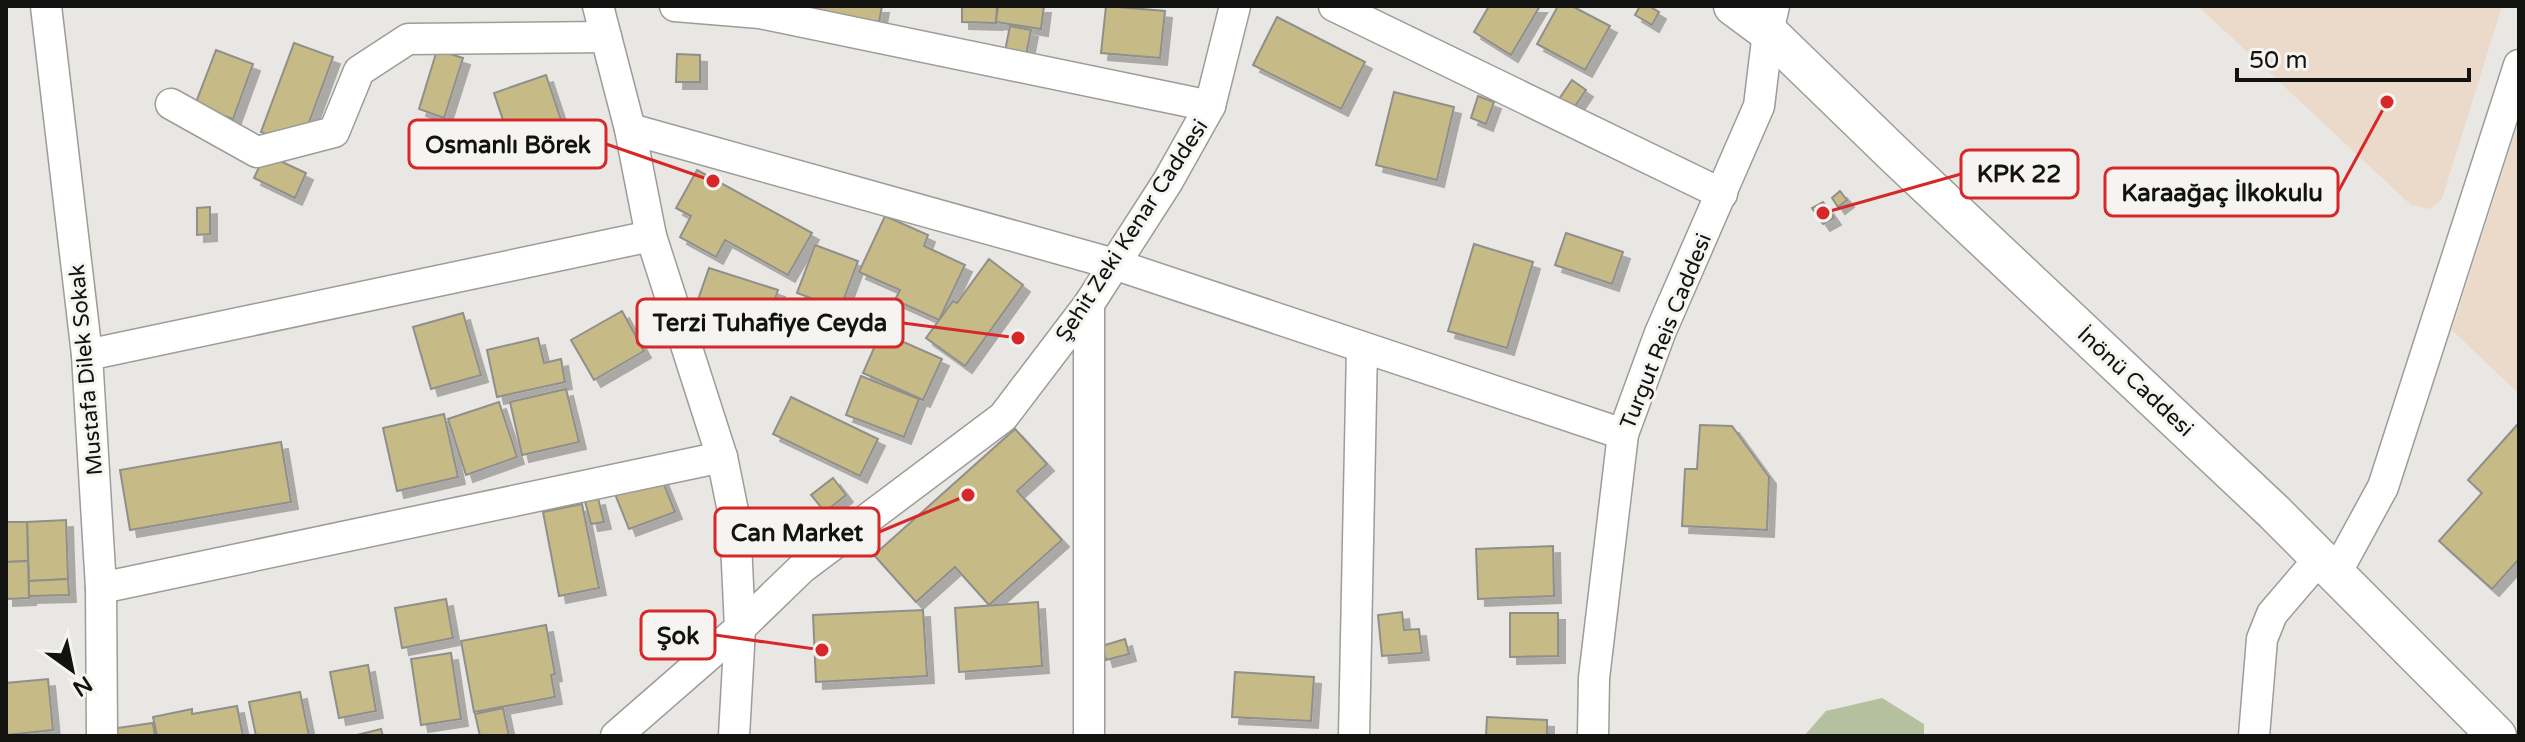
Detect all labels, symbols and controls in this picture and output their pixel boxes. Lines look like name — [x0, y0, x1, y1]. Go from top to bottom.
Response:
scale bar — [2237, 32, 2469, 82]
text: 50 m — [2249, 46, 2307, 75]
street label: Şehit Zeki Kenar Caddesi — [1050, 115, 1213, 347]
callout: Osmanlı Börek — [409, 120, 606, 168]
text: Osmanlı Börek — [425, 131, 591, 160]
callout: KPK 22 — [1961, 150, 2078, 198]
text: KPK 22 — [1977, 160, 2061, 189]
callout: Karaağaç İlkokulu — [2105, 168, 2338, 216]
text: Karaağaç İlkokulu — [2121, 179, 2323, 208]
street label: Turgut Reis Caddesi — [1615, 230, 1717, 433]
street label: Mustafa Dilek Sokak — [64, 263, 108, 477]
callout: Terzi Tuhafiye Ceyda — [637, 299, 903, 347]
text: Terzi Tuhafiye Ceyda — [652, 309, 887, 338]
street label: İnönü Caddesi — [2072, 321, 2199, 442]
callout: Can Market — [715, 508, 879, 556]
text: Can Market — [731, 519, 864, 548]
callout: Şok — [641, 611, 715, 659]
text: Şok — [657, 622, 699, 651]
north arrow — [32, 630, 112, 710]
text: N — [68, 670, 97, 702]

